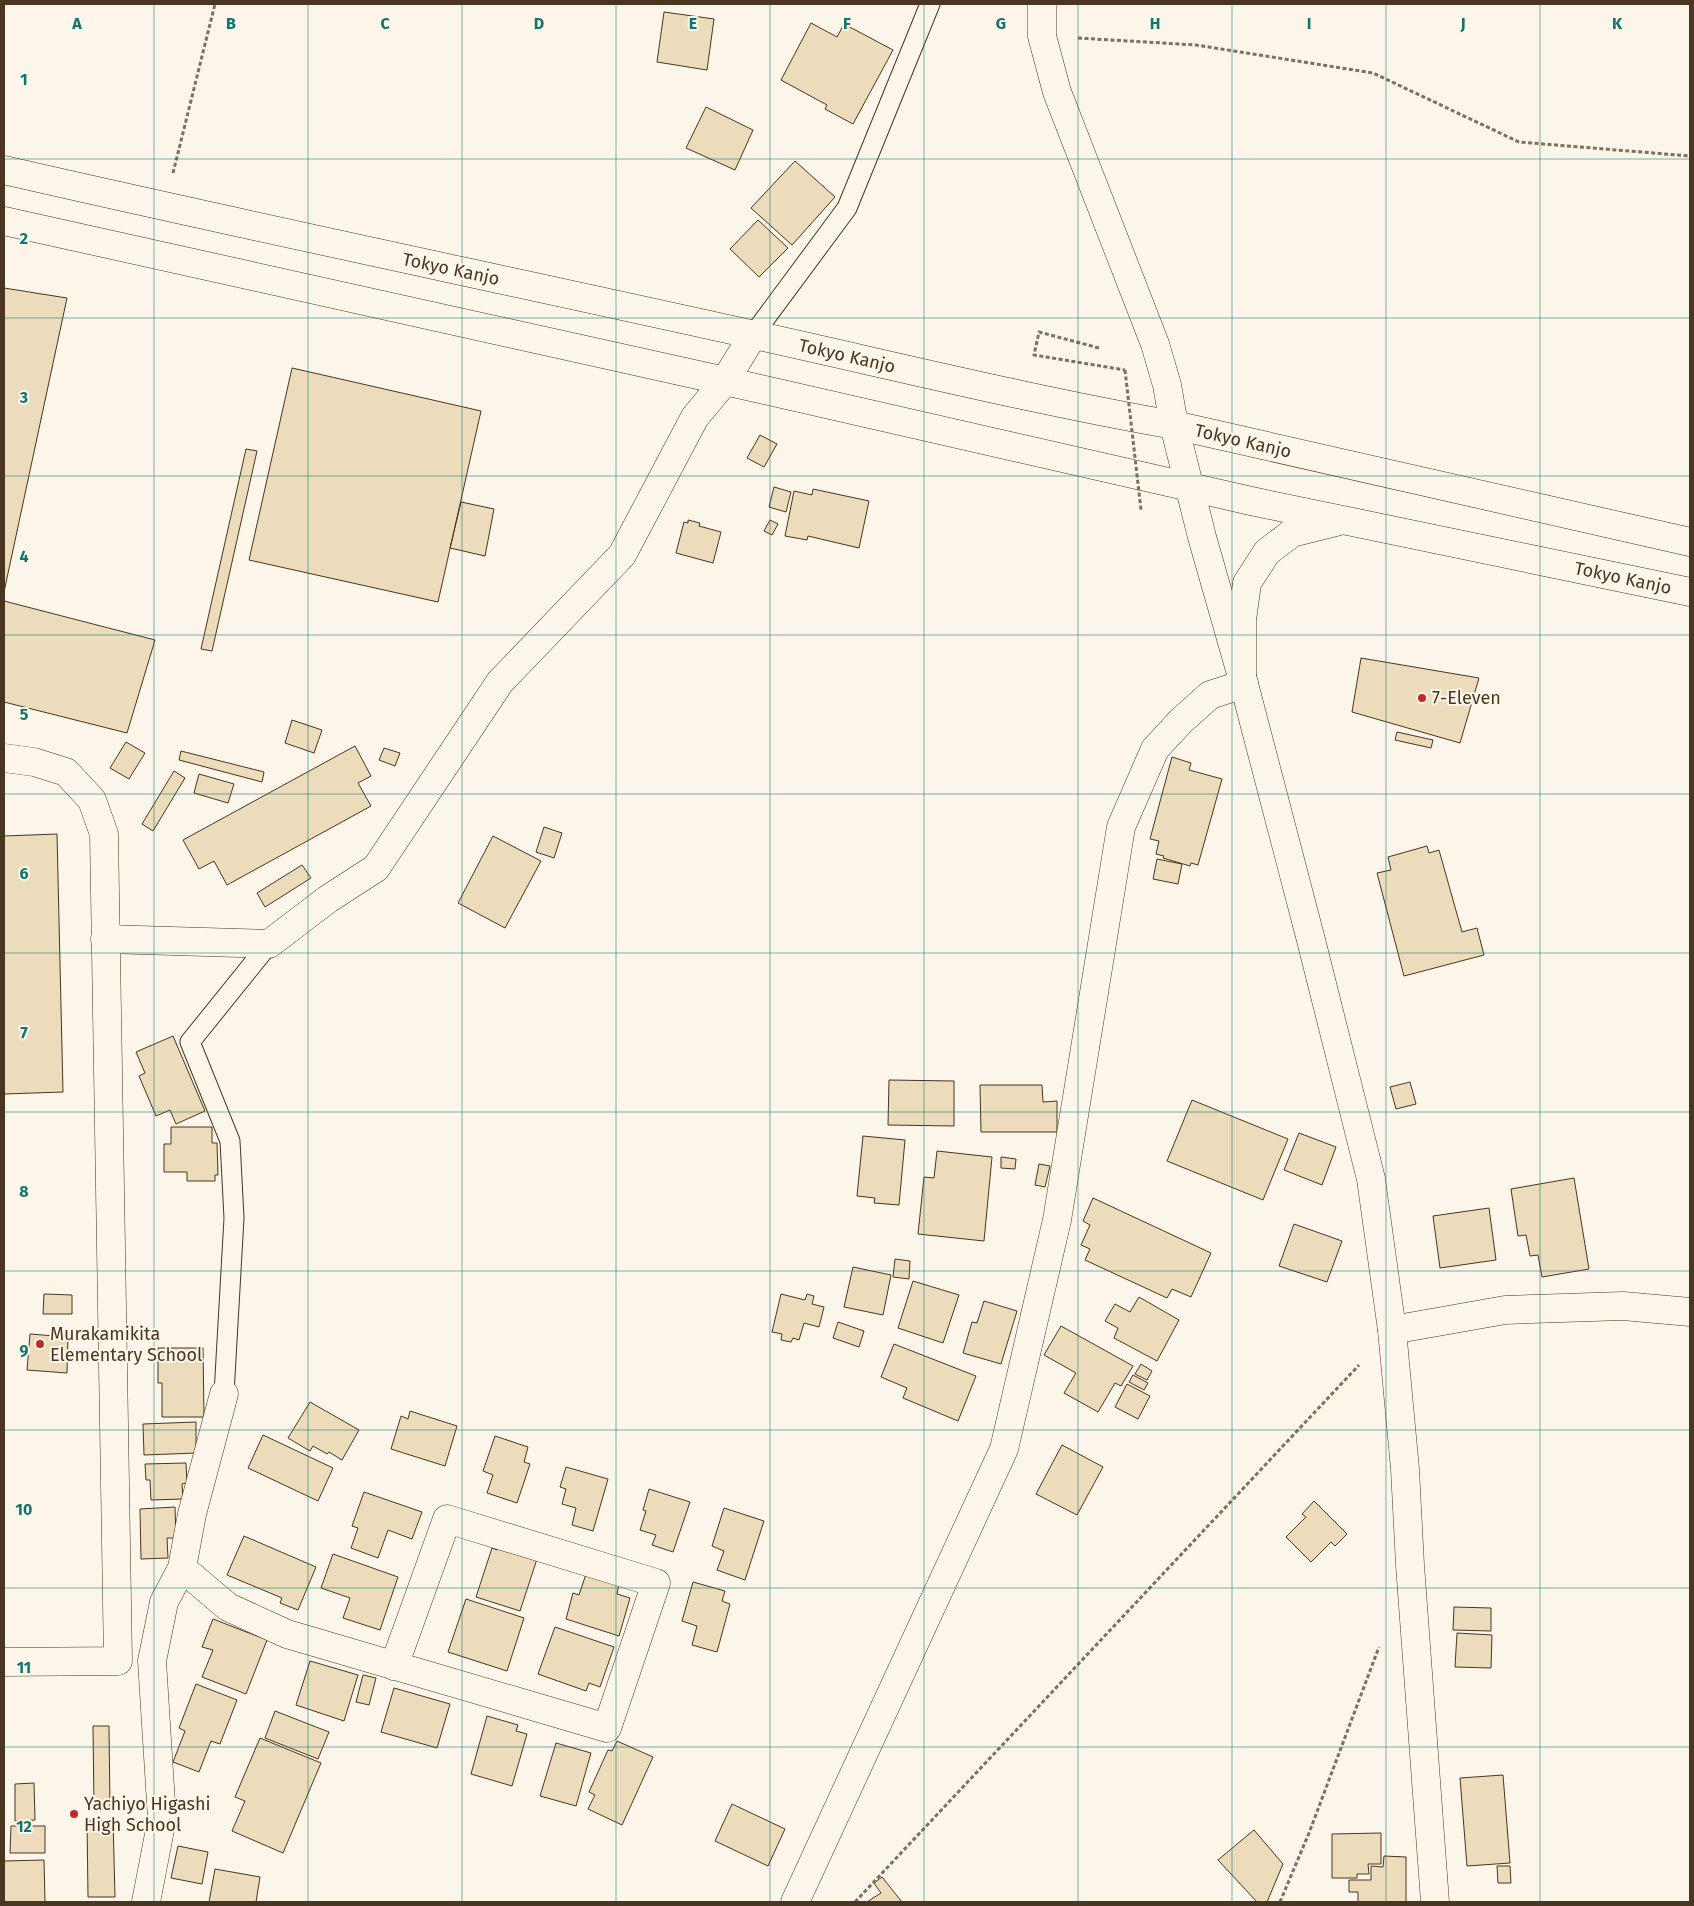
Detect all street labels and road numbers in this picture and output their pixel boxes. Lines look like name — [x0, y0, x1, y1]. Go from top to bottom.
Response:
street label: Tokyo Kanjo — [401, 248, 501, 290]
street label: Tokyo Kanjo — [797, 334, 897, 378]
street label: Tokyo Kanjo — [1193, 419, 1293, 463]
street label: Tokyo Kanjo — [1573, 557, 1673, 599]

